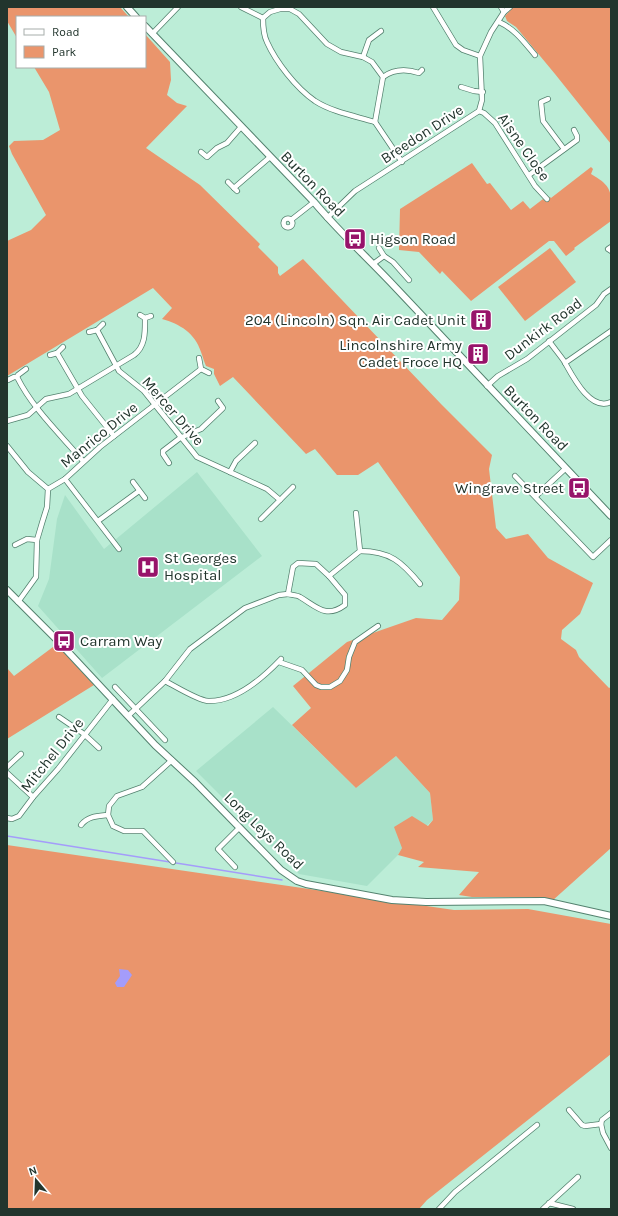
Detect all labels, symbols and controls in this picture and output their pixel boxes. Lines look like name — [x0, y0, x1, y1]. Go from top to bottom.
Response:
legend — [16, 16, 146, 68]
text: Road — [52, 25, 80, 39]
text: Park — [52, 45, 77, 59]
street label: Breedon Drive — [377, 101, 467, 167]
street label: Aisne Close — [494, 110, 554, 184]
street label: Burton Road — [277, 147, 349, 221]
bus stop icon: Higson Road — [342, 226, 368, 252]
place label: Higson Road — [370, 230, 456, 248]
street label: Dunkirk Road — [500, 294, 586, 364]
building icon: 204 (Lincoln) Sqn. Air Cadet Unit — [468, 307, 494, 333]
place label: 204 (Lincoln) Sqn. Air Cadet Unit — [245, 311, 466, 329]
place label: Lincolnshire Army Cadet Froce HQ — [339, 336, 462, 371]
building icon: Lincolnshire Army Cadet Froce HQ — [465, 341, 491, 367]
street label: Mercer Drive — [138, 373, 208, 449]
street label: Burton Road — [500, 381, 572, 455]
street label: Manrico Drive — [57, 398, 141, 472]
bus stop icon: Wingrave Street — [566, 475, 592, 501]
place label: Wingrave Street — [455, 479, 564, 497]
place label: St Georges Hospital — [164, 549, 237, 584]
hospital icon: St Georges Hospital — [135, 554, 161, 580]
bus stop icon: Carram Way — [51, 628, 77, 654]
place label: Carram Way — [80, 632, 162, 650]
street label: Mitchel Drive — [17, 714, 87, 796]
street label: Long Leys Road — [220, 788, 308, 874]
north arrow — [16, 1160, 56, 1200]
text: N — [27, 1164, 39, 1178]

